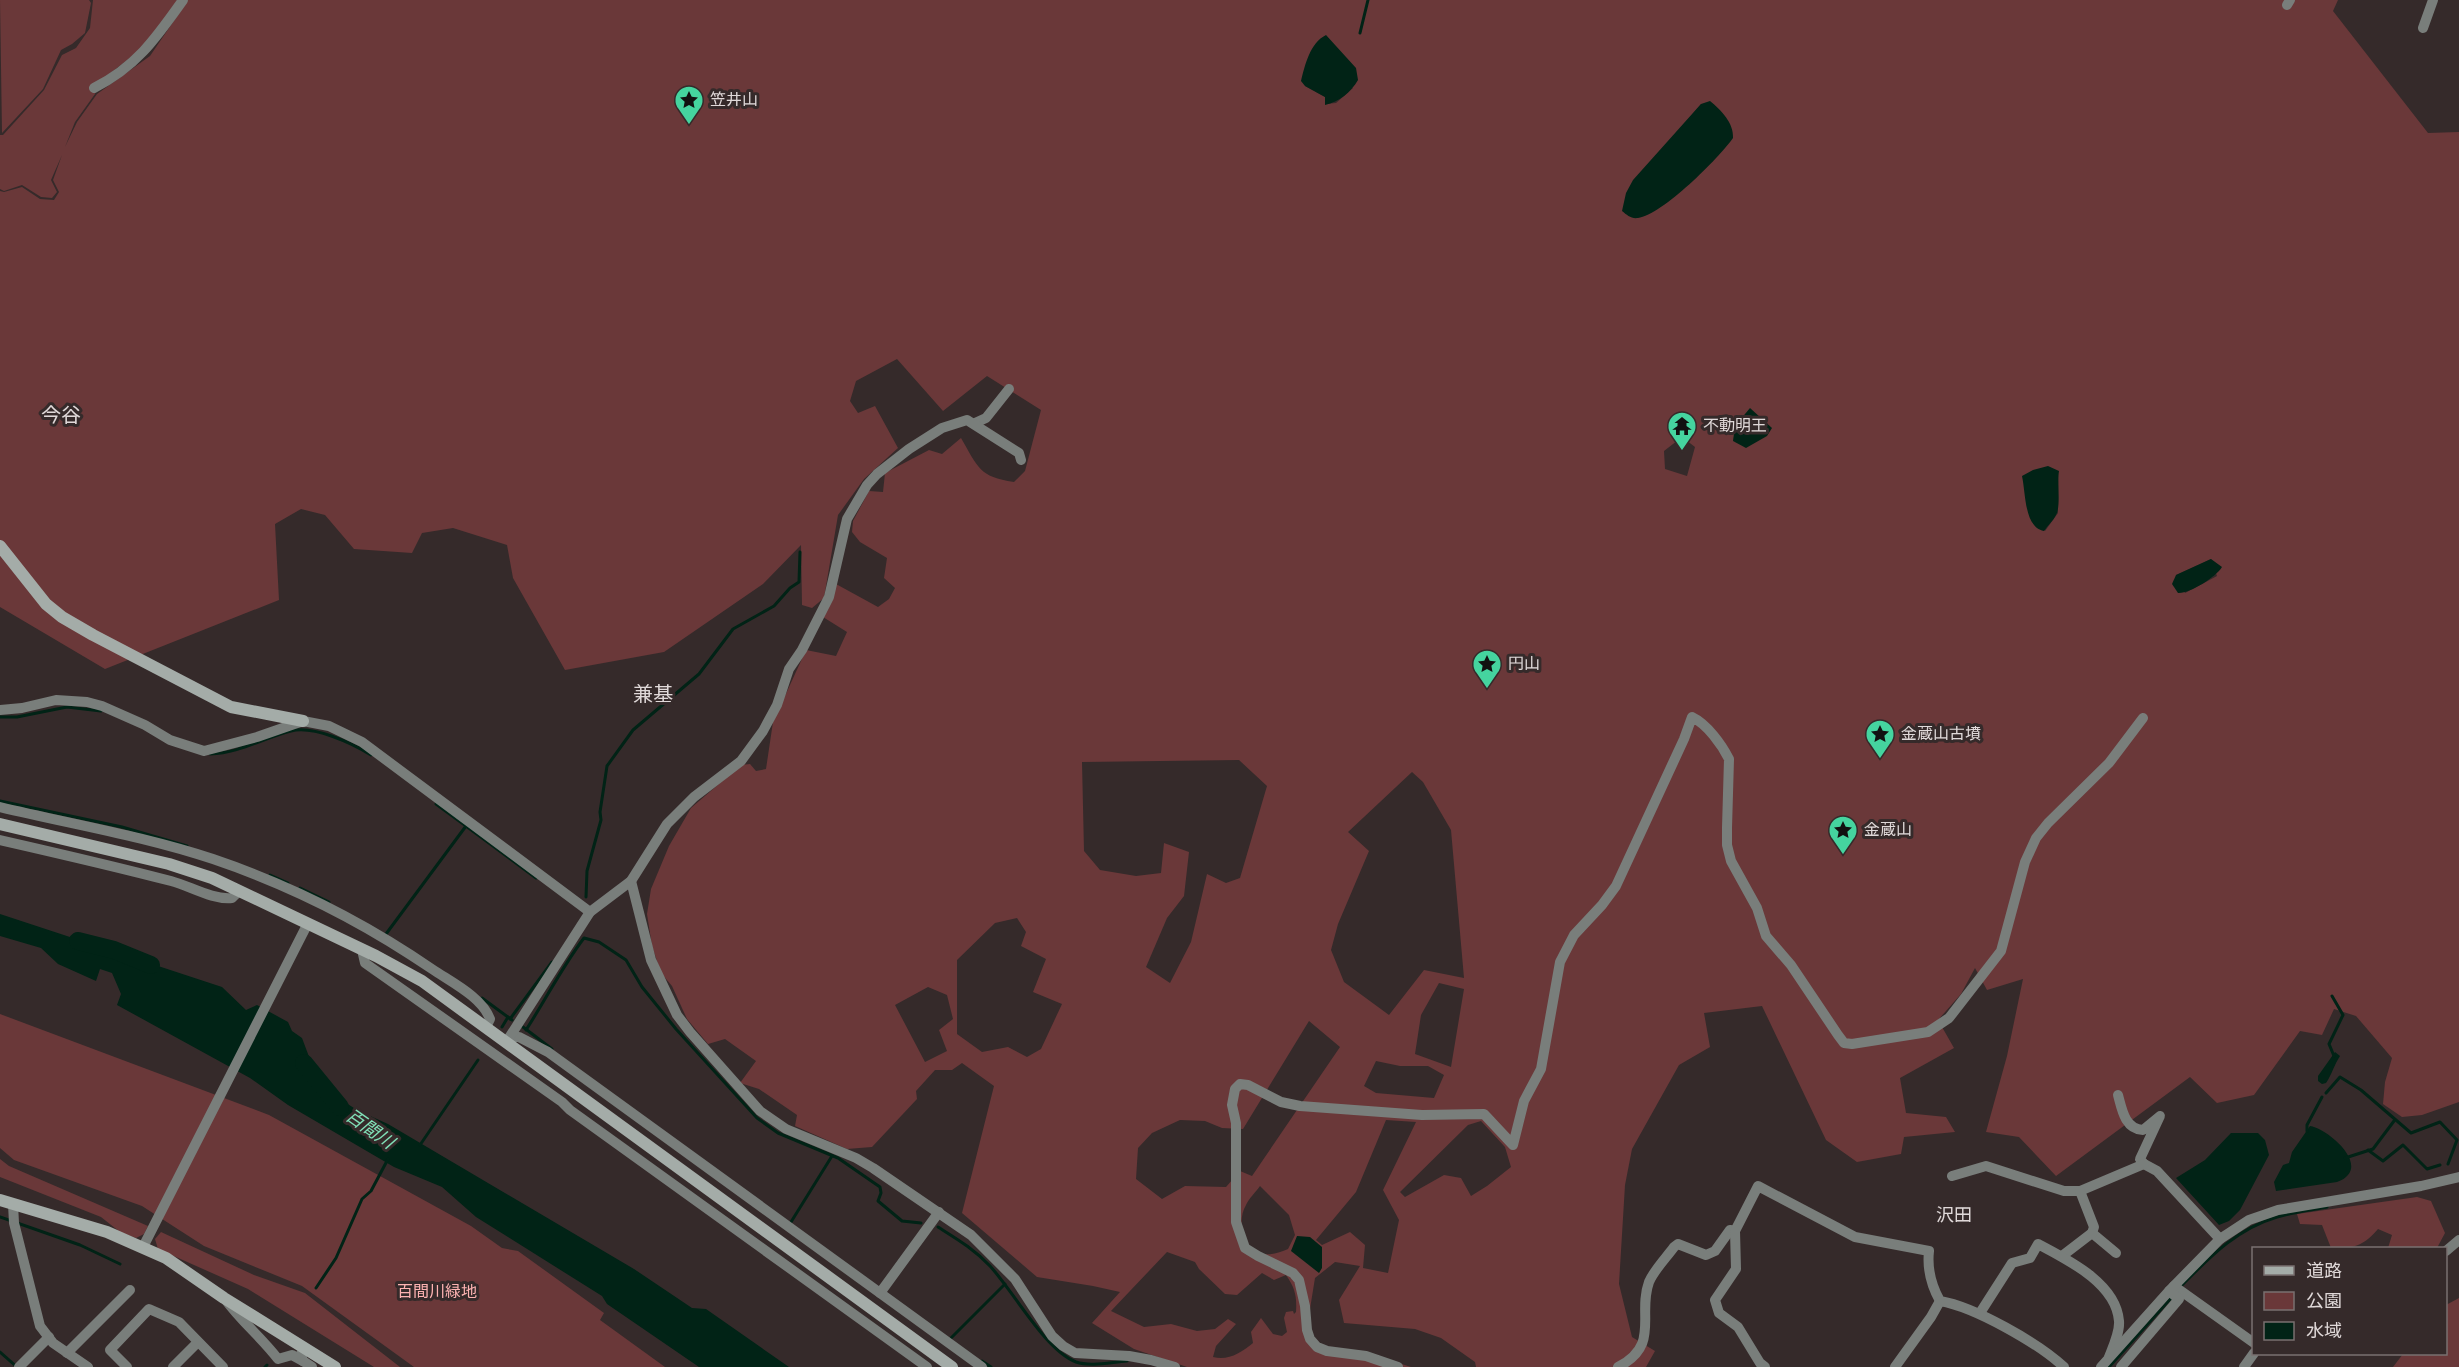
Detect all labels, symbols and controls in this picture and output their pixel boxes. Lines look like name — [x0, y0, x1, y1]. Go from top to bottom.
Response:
place icon: 笠井山 — [673, 84, 705, 126]
place label: 笠井山 — [710, 90, 758, 110]
district label: 今谷 — [41, 403, 81, 428]
temple icon: 不動明王 — [1666, 410, 1698, 452]
place label: 不動明王 — [1703, 416, 1767, 436]
place icon: 円山 — [1471, 648, 1503, 690]
place label: 円山 — [1508, 654, 1540, 674]
district label: 兼基 — [633, 682, 673, 707]
place icon: 金蔵山古墳 — [1864, 718, 1896, 760]
place label: 金蔵山古墳 — [1901, 724, 1981, 744]
place icon: 金蔵山 — [1827, 814, 1859, 856]
place label: 金蔵山 — [1864, 820, 1912, 840]
water label: 百間川 — [342, 1105, 400, 1155]
district label: 沢田 — [1936, 1204, 1972, 1226]
legend — [2252, 1247, 2447, 1355]
text: 道路 — [2306, 1260, 2342, 1282]
park label: 百間川緑地 — [397, 1282, 477, 1302]
text: 公園 — [2306, 1290, 2342, 1312]
text: 水域 — [2306, 1320, 2342, 1342]

